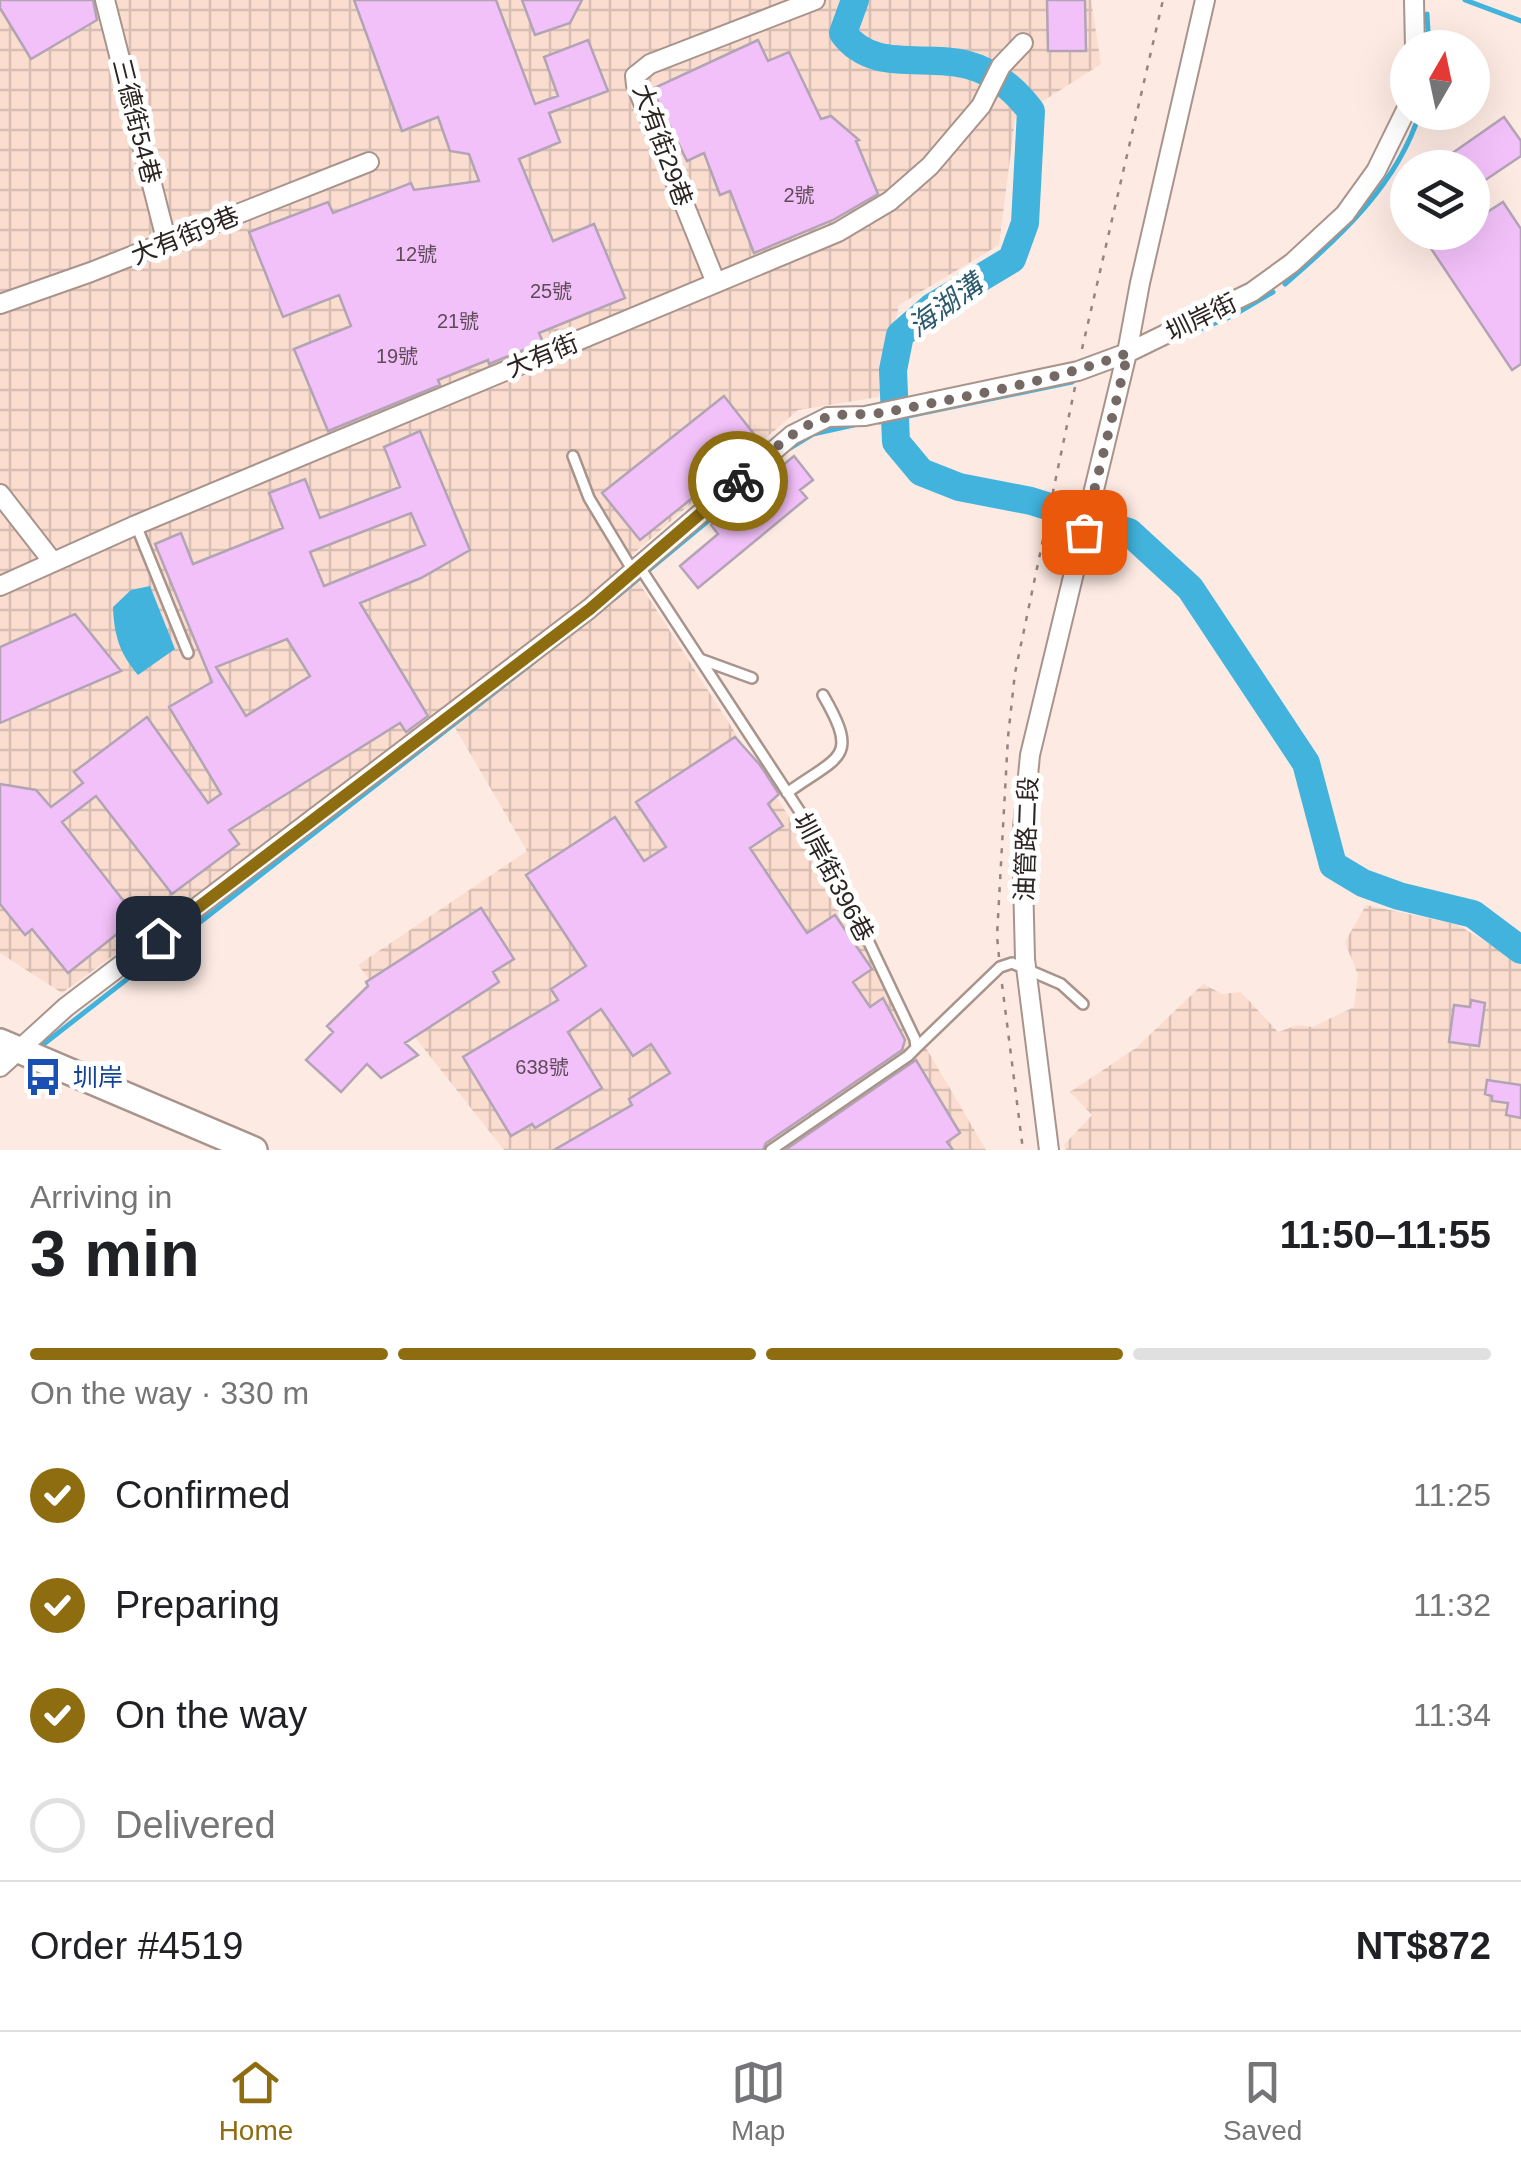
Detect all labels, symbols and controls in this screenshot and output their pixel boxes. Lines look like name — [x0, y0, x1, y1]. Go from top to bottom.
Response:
north arrow — [1390, 30, 1490, 130]
map controls — [1390, 30, 1490, 250]
street label: 三德街54巷 — [108, 56, 166, 186]
street label: 大有街29巷 — [628, 80, 698, 210]
button: layers — [1390, 150, 1490, 250]
house number: 2號 — [783, 184, 815, 206]
street label: 大有街9巷 — [127, 201, 243, 269]
house number: 12號 — [395, 243, 437, 265]
water label: 海湖溝 — [902, 266, 992, 343]
house number: 25號 — [530, 280, 572, 302]
street label: 圳岸街 — [1161, 288, 1241, 346]
house number: 21號 — [437, 310, 479, 332]
street label: 大有街 — [502, 328, 582, 382]
house number: 19號 — [376, 345, 418, 367]
courier — [688, 431, 788, 531]
icon: bike — [711, 454, 766, 509]
pin — [1042, 490, 1127, 575]
icon: bag — [1057, 505, 1112, 560]
street label: 油管路二段 — [1010, 776, 1042, 902]
street label: 圳岸街396巷 — [788, 808, 880, 946]
pin — [116, 896, 201, 981]
icon: home — [131, 911, 186, 966]
bus stop icon: 圳岸 — [22, 1056, 64, 1098]
house number: 638號 — [515, 1056, 569, 1078]
place label: 圳岸 — [73, 1063, 123, 1091]
text: Arriving in — [30, 1179, 172, 1215]
text: 11:50–11:55 — [1280, 1214, 1491, 1256]
text: 3 min — [30, 1217, 200, 1290]
text: On the way · 330 m — [30, 1375, 309, 1411]
icon: check — [30, 1468, 85, 1523]
text: Confirmed — [115, 1474, 290, 1516]
text: 11:25 — [1413, 1477, 1491, 1513]
icon: check — [30, 1578, 85, 1633]
text: Preparing — [115, 1584, 280, 1626]
text: 11:32 — [1413, 1587, 1491, 1623]
icon: check — [30, 1688, 85, 1743]
text: On the way — [115, 1694, 307, 1736]
text: 11:34 — [1413, 1697, 1491, 1733]
text: Delivered — [115, 1804, 276, 1846]
text: Order #4519 — [30, 1925, 243, 1967]
text: NT$872 — [1356, 1925, 1491, 1967]
tab: Home — [219, 2055, 293, 2147]
tab: Map — [731, 2055, 786, 2147]
tab: Saved — [1223, 2055, 1302, 2147]

